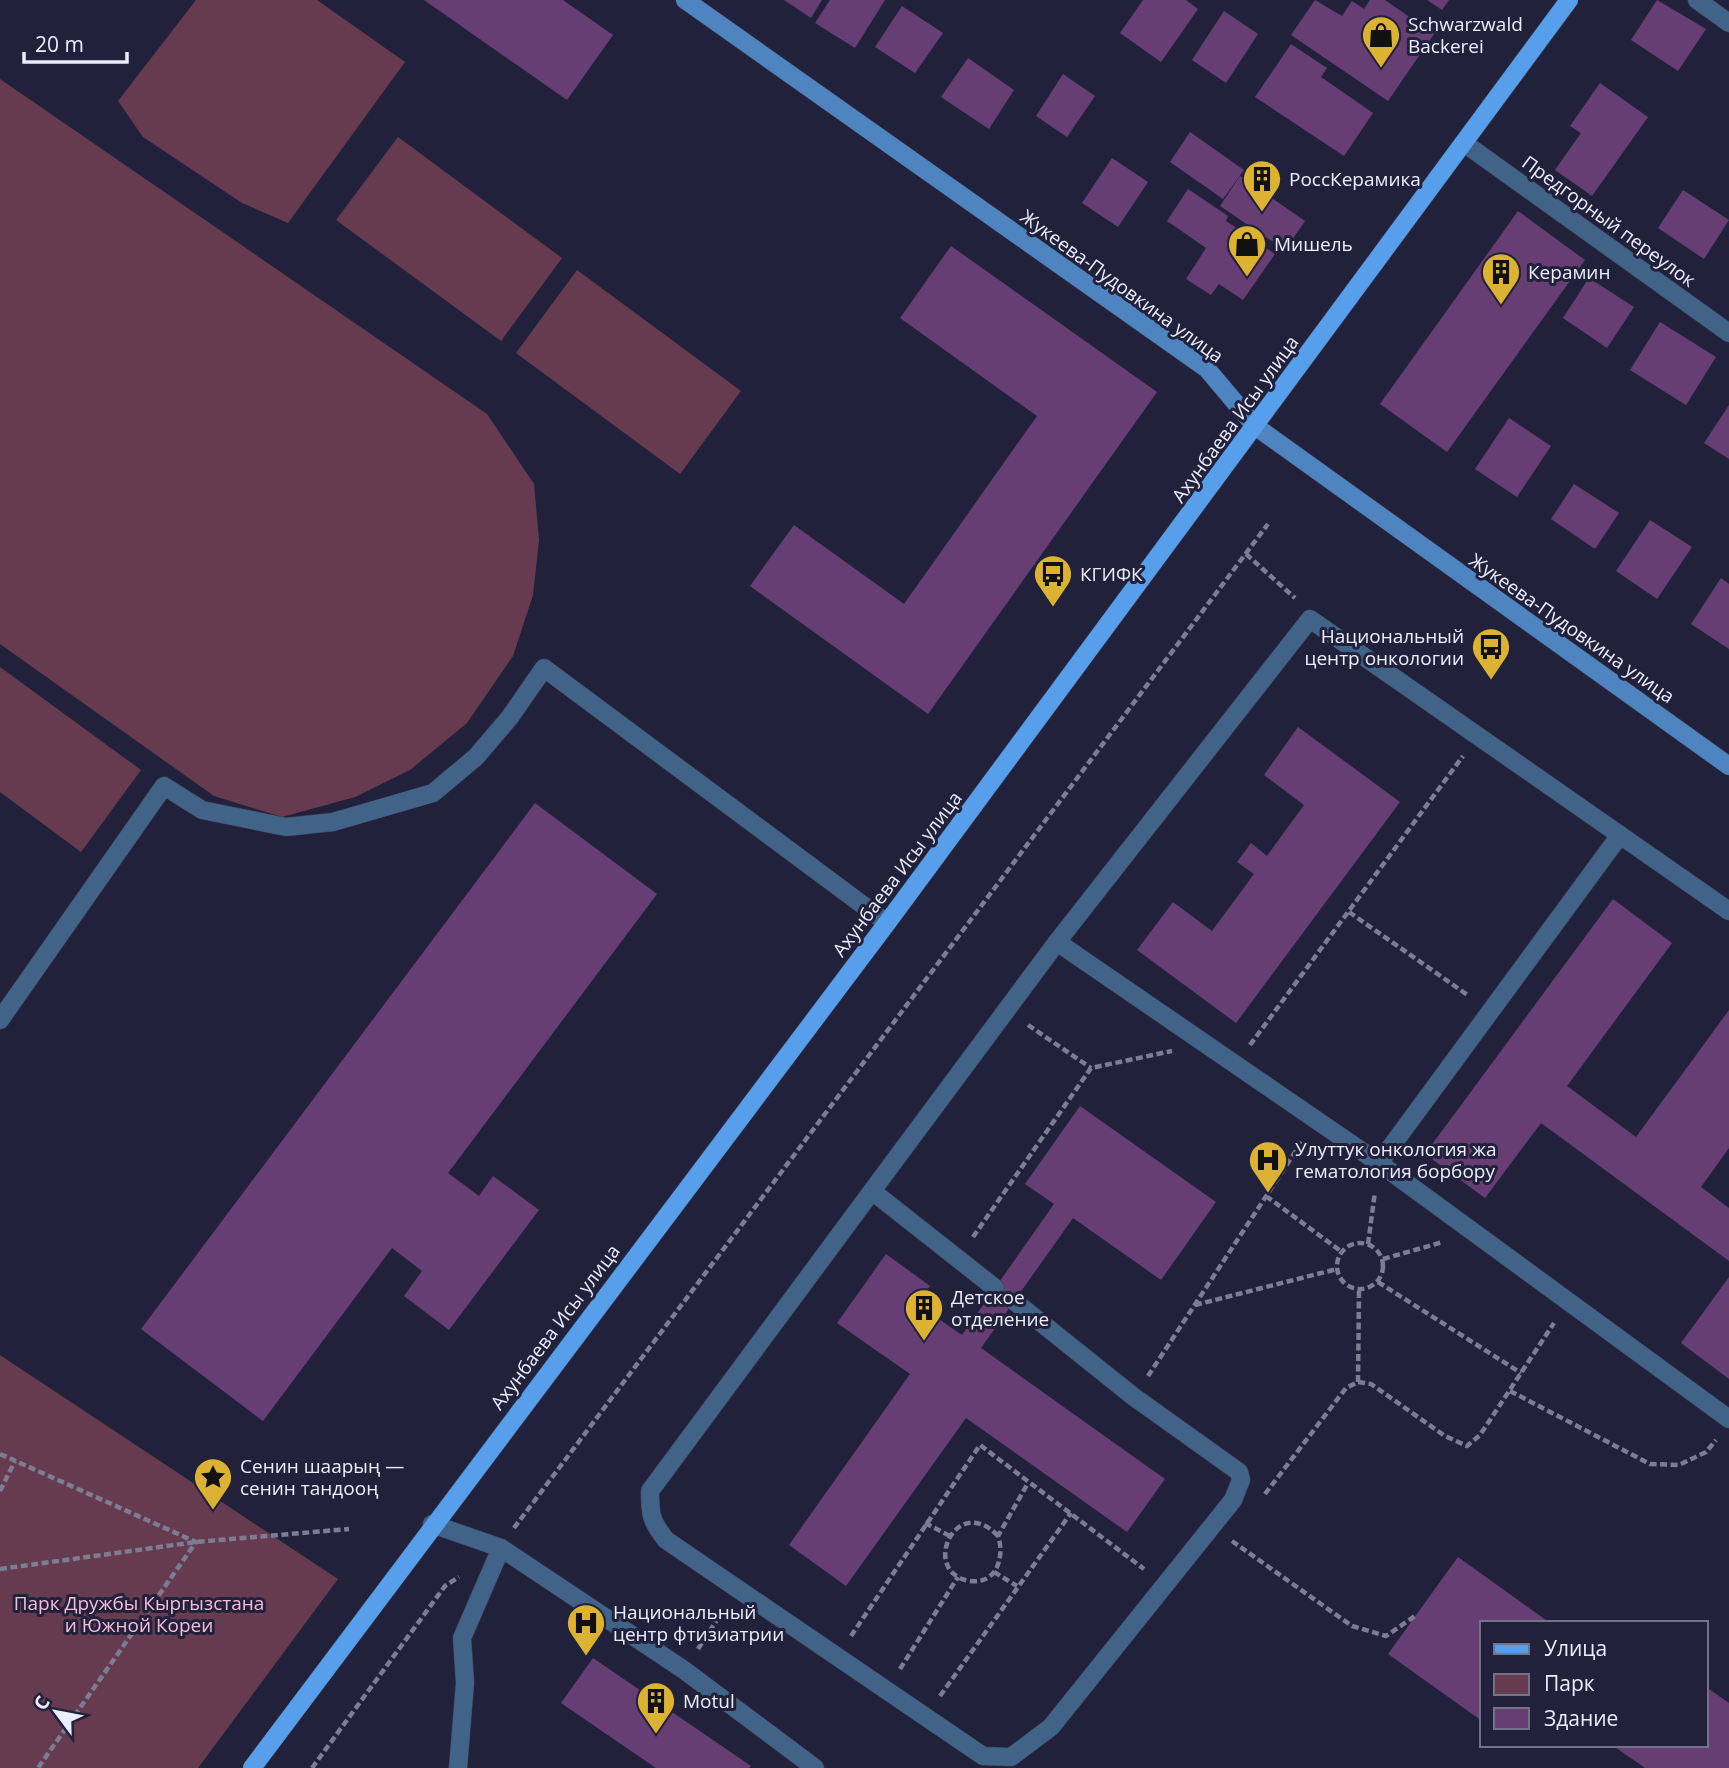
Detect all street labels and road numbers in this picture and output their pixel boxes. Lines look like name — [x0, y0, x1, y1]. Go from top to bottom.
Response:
street label: Предгорный переулок — [1517, 149, 1701, 293]
street label: Жукеева-Пудовкина улица — [1015, 203, 1229, 369]
street label: Ахунбаева Исы улица — [1166, 330, 1304, 508]
street label: Жукеева-Пудовкина улица — [1464, 547, 1680, 709]
street label: Ахунбаева Исы улица — [826, 786, 968, 962]
street label: Ахунбаева Исы улица — [484, 1239, 626, 1415]

